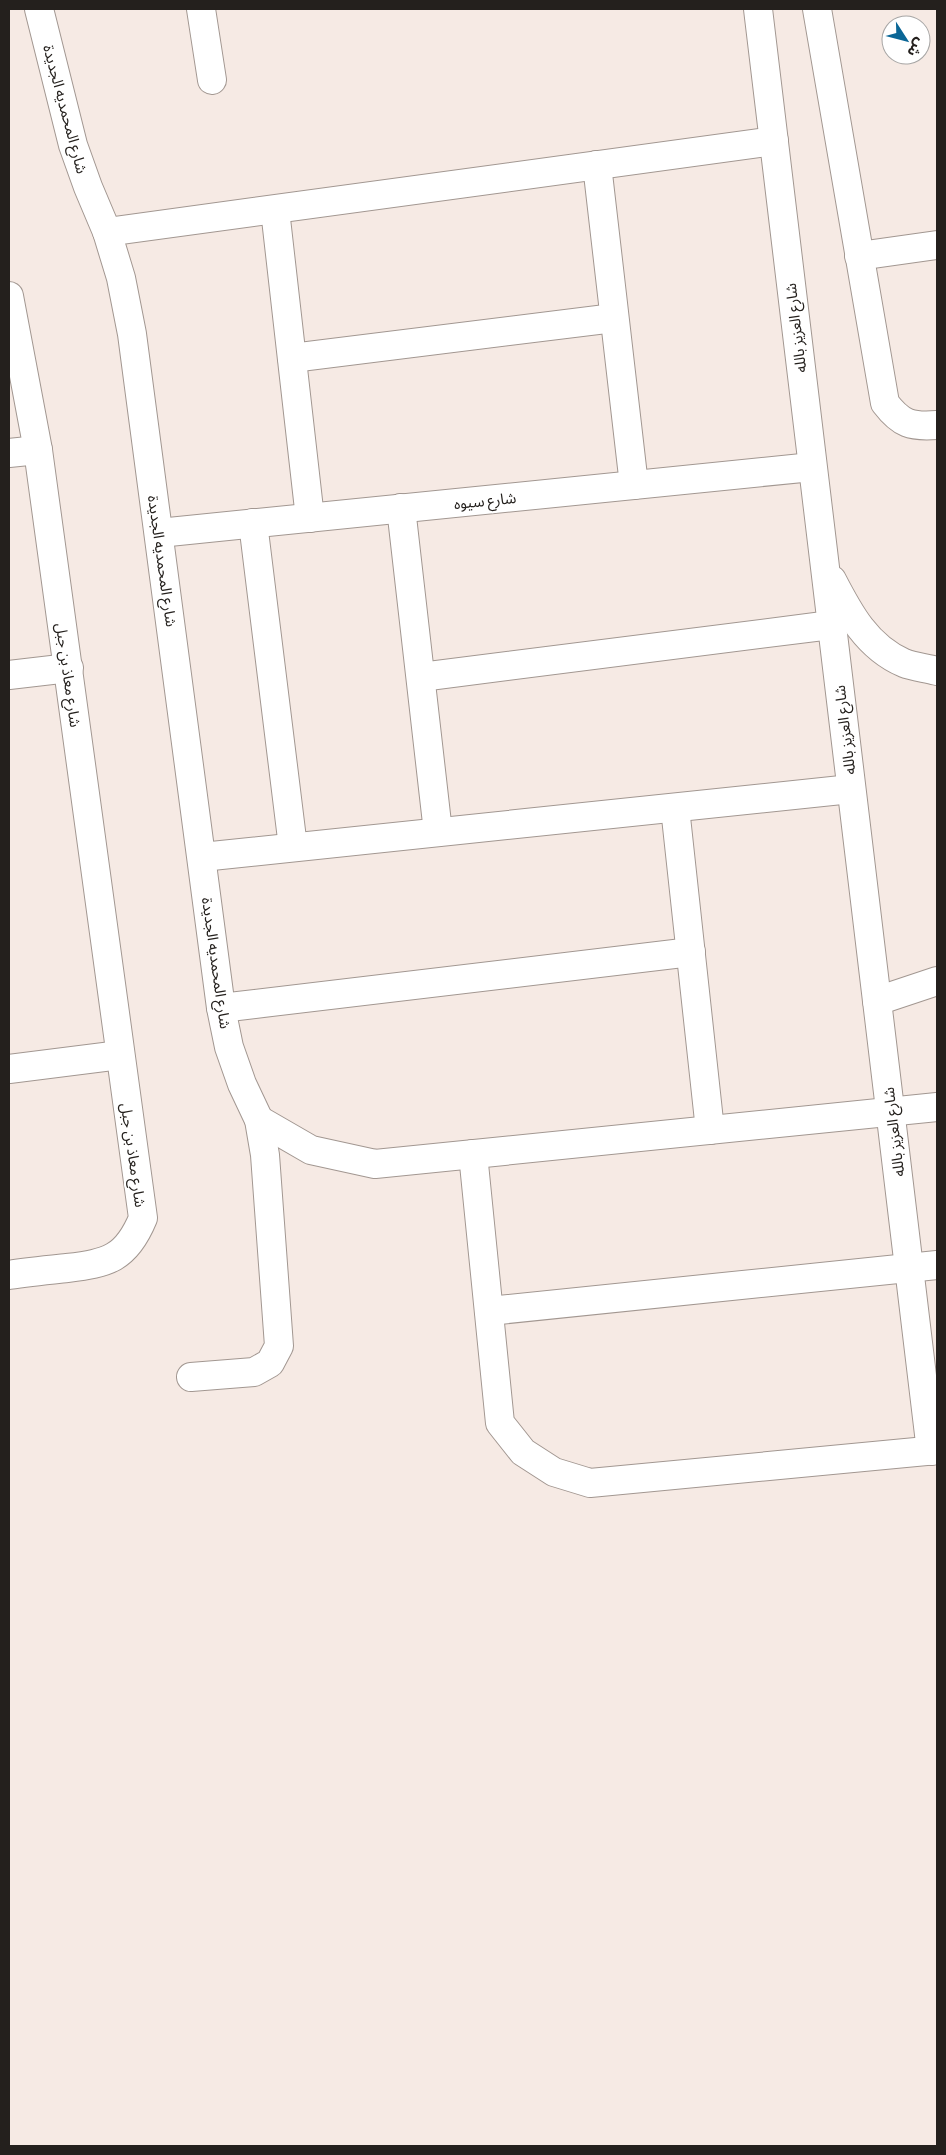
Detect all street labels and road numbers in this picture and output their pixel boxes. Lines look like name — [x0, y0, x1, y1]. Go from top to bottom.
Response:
street label: شارع المحمديه الجديدة — [36, 43, 92, 177]
street label: شارع العزيز بالله — [781, 281, 813, 374]
street label: شارع سيوه — [453, 488, 518, 516]
street label: شارع المحمديه الجديدة — [141, 494, 181, 629]
street label: شارع معاذ بن جبل — [49, 622, 85, 729]
street label: شارع العزيز بالله — [830, 683, 862, 776]
street label: شارع المحمديه الجديدة — [195, 896, 235, 1031]
street label: شارع العزيز بالله — [879, 1085, 911, 1178]
street label: شارع معاذ بن جبل — [114, 1102, 150, 1209]

